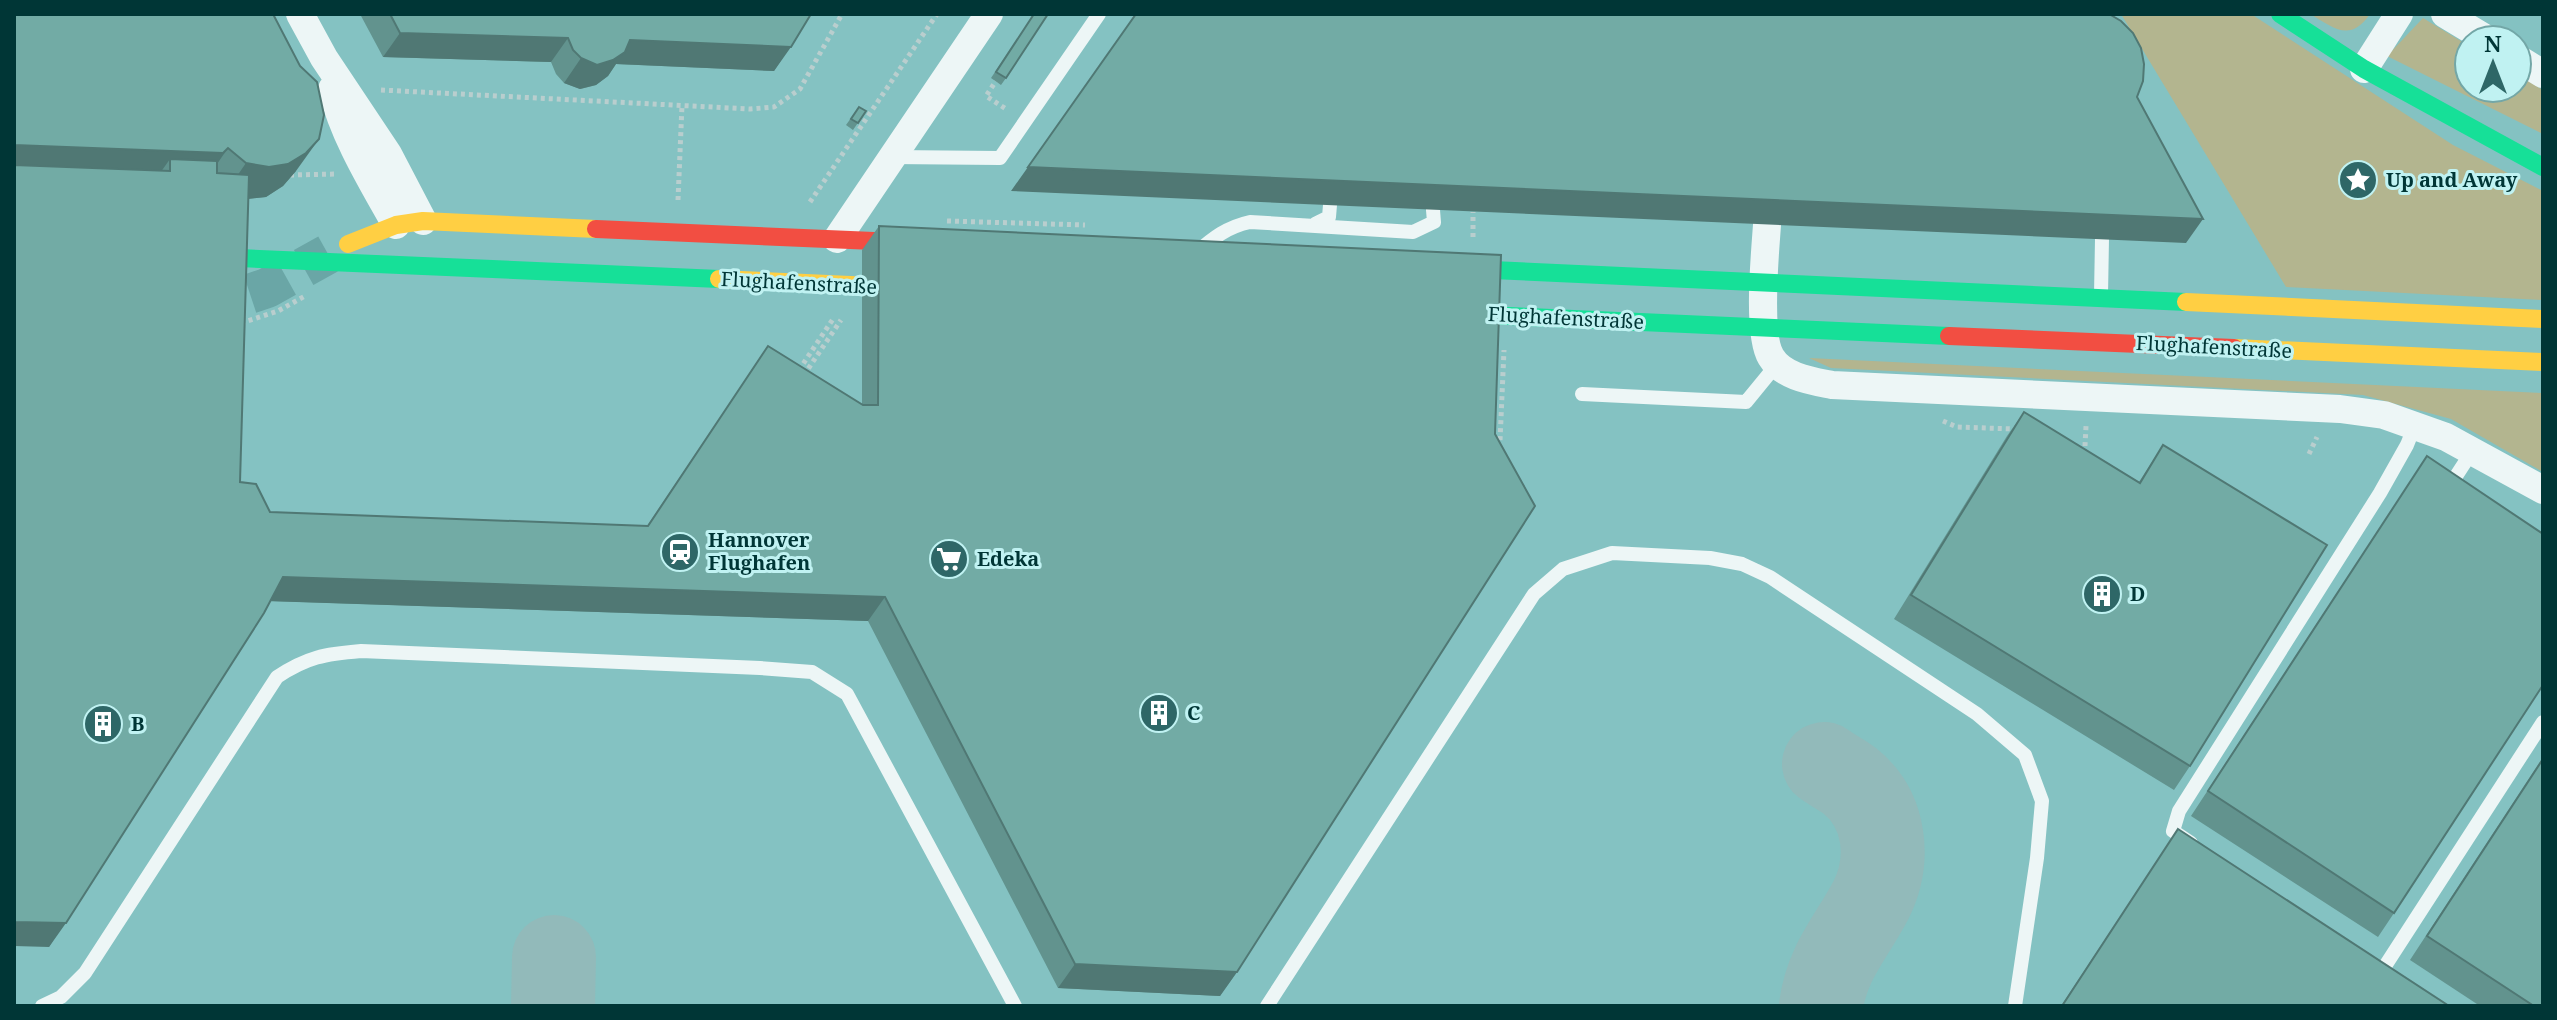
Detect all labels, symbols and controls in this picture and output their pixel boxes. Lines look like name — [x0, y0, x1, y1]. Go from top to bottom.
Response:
north arrow — [2453, 24, 2533, 104]
text: N — [2484, 28, 2502, 58]
place icon: Up and Away — [2337, 159, 2379, 201]
place label: Up and Away — [2386, 166, 2518, 193]
street label: Flughafenstraße — [720, 265, 878, 300]
street label: Flughafenstraße — [1487, 300, 1645, 335]
street label: Flughafenstraße — [2135, 329, 2293, 364]
place label: Hannover Flughafen — [708, 526, 810, 576]
station icon: Hannover Flughafen — [659, 531, 701, 573]
supermarket icon: Edeka — [928, 538, 970, 580]
place label: Edeka — [977, 545, 1039, 572]
building icon: D — [2081, 573, 2123, 615]
place label: D — [2130, 580, 2145, 607]
building icon: C — [1138, 692, 1180, 734]
place label: C — [1187, 699, 1200, 726]
building icon: B — [82, 703, 124, 745]
place label: B — [131, 710, 144, 737]

